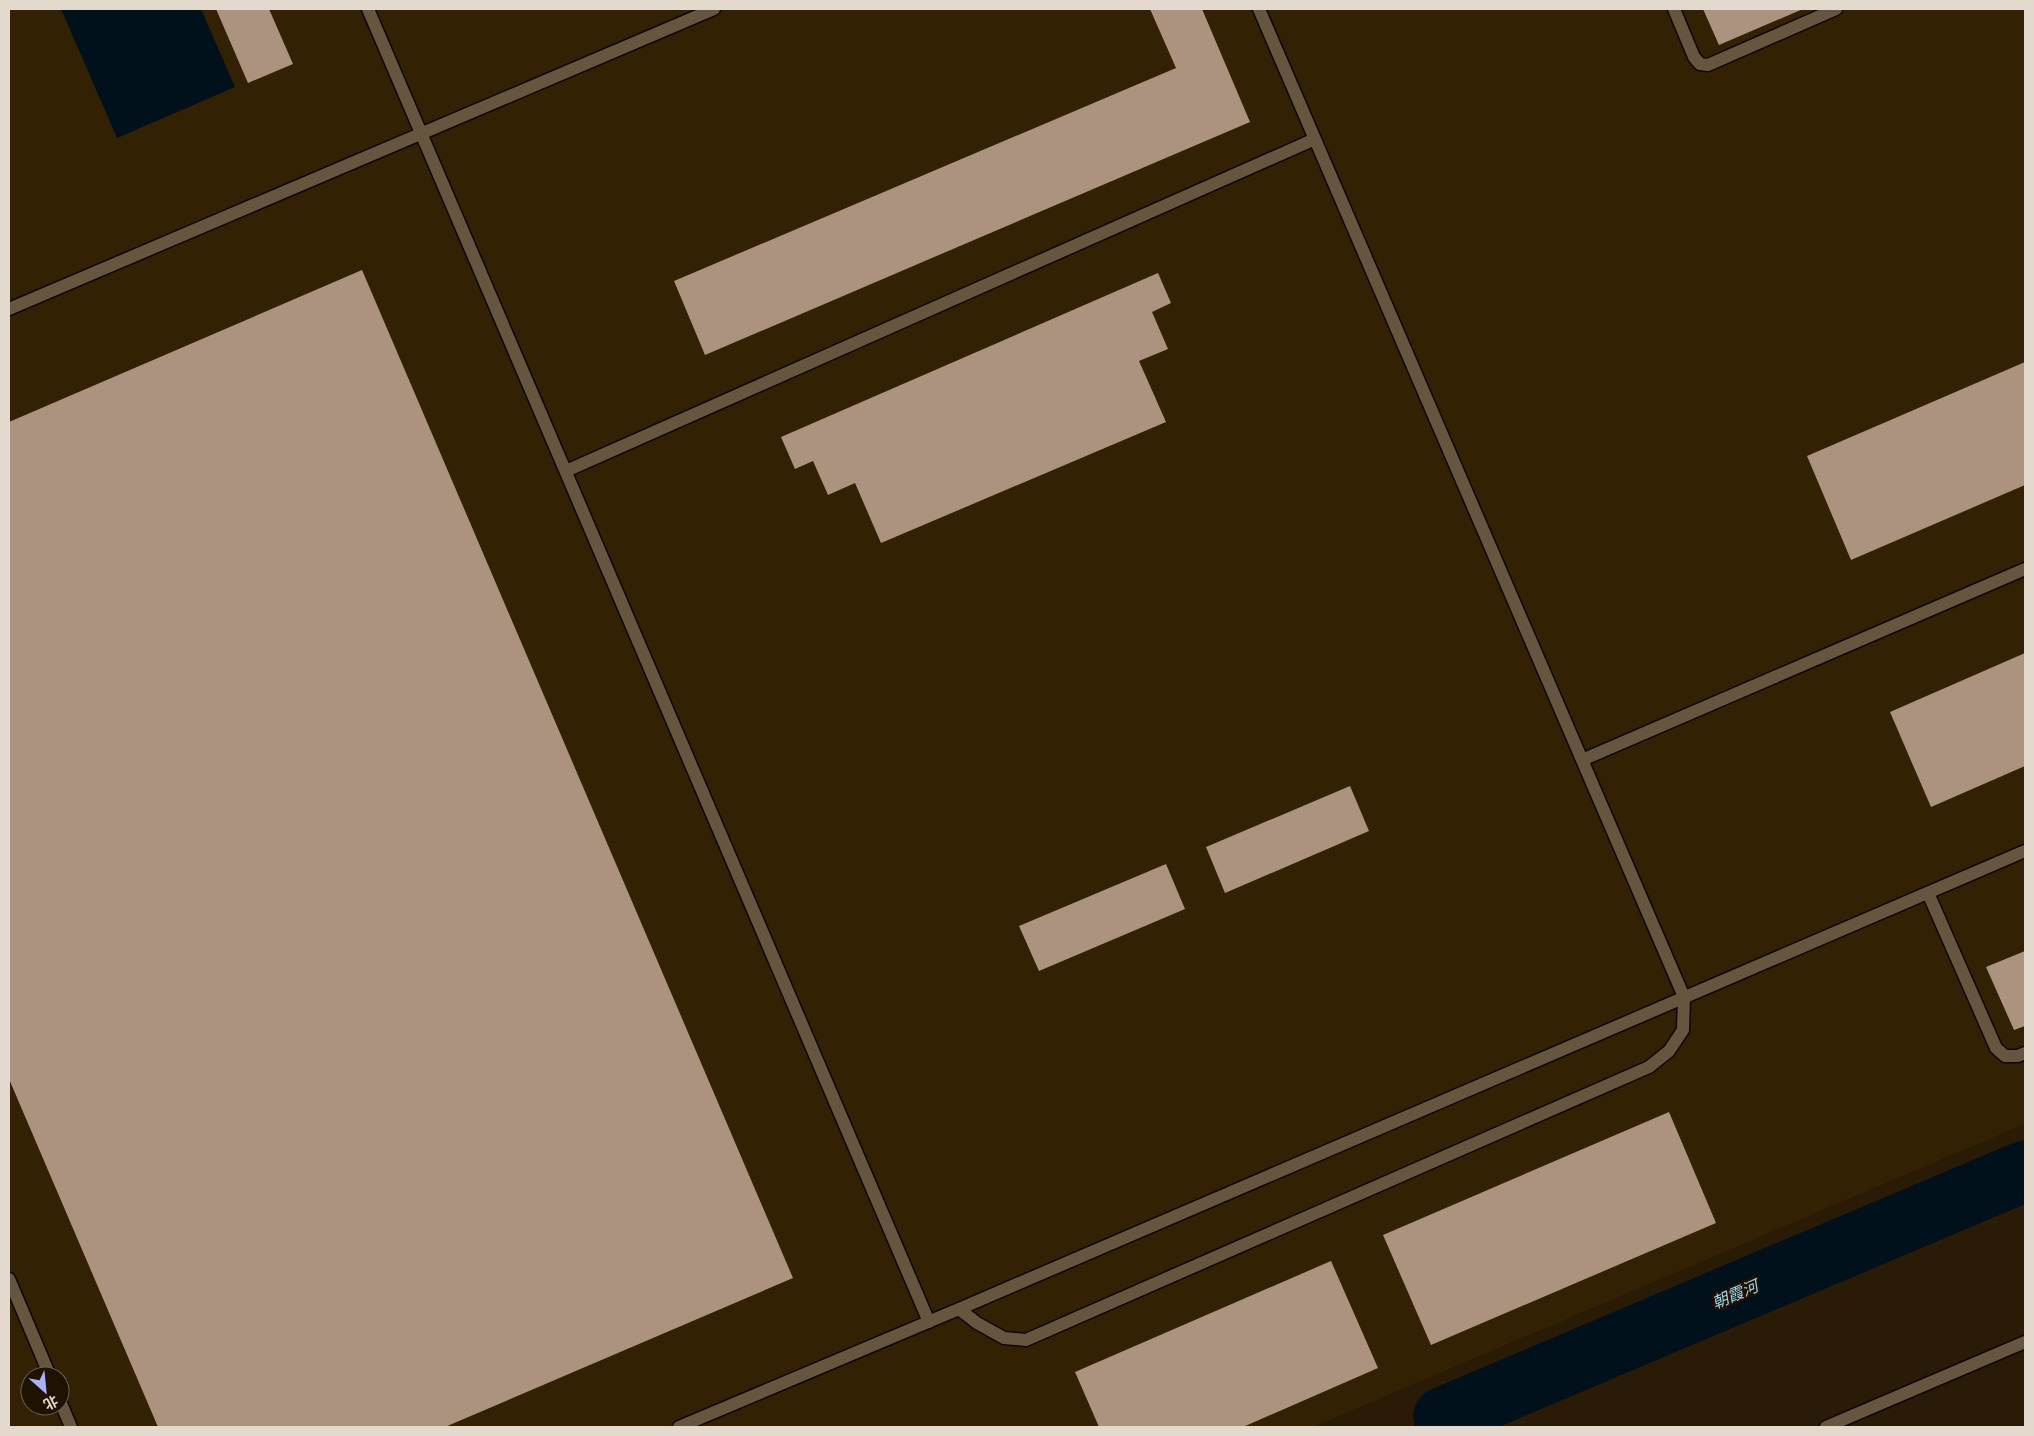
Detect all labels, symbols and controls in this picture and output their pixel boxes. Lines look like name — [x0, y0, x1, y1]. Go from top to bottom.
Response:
water label: 朝霞河 — [1709, 1275, 1764, 1313]
north arrow — [20, 1366, 70, 1416]
text: 北 — [41, 1392, 61, 1413]

